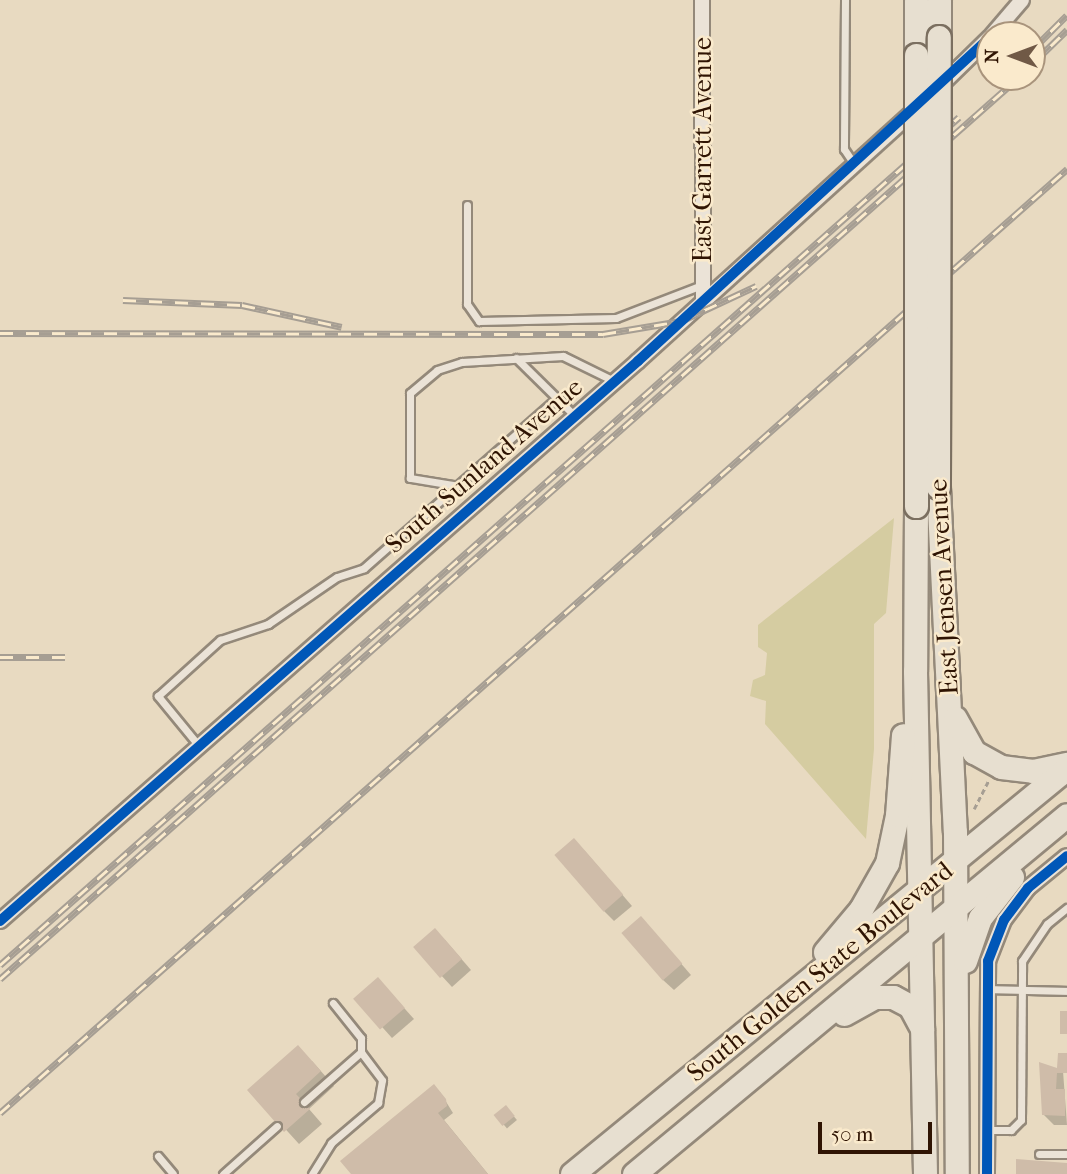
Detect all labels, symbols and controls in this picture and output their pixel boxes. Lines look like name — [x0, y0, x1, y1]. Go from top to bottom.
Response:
north arrow — [976, 21, 1046, 91]
street label: East Garrett Avenue — [687, 37, 719, 263]
text: N — [981, 49, 1003, 63]
street label: South Sunland Avenue — [379, 372, 589, 560]
street label: East Jensen Avenue — [923, 478, 965, 696]
street label: South Golden State Boulevard — [681, 855, 959, 1089]
scale bar — [822, 1108, 936, 1152]
text: 50 m — [831, 1122, 874, 1146]

